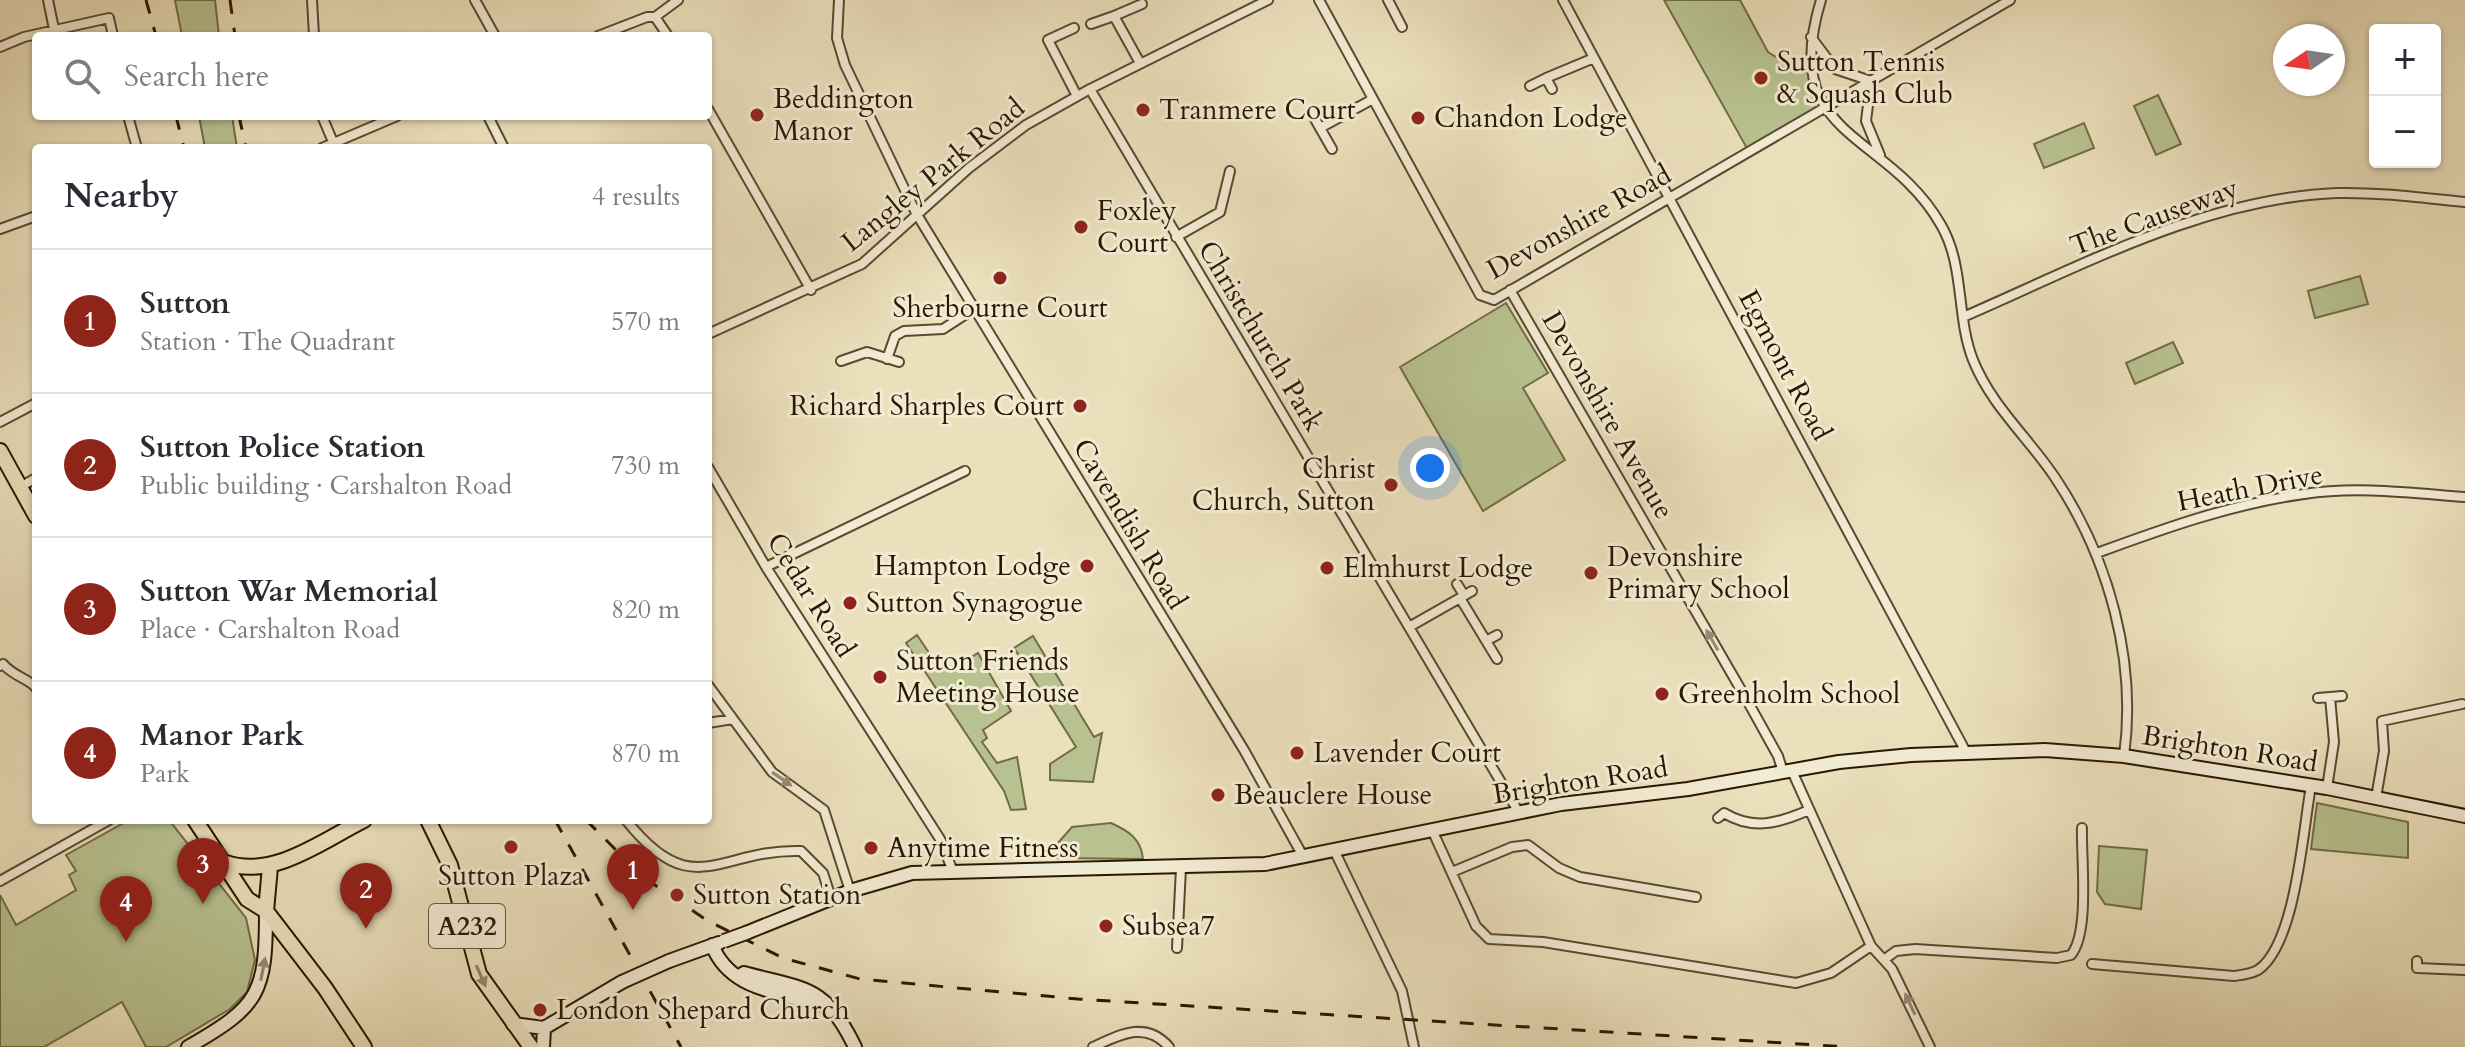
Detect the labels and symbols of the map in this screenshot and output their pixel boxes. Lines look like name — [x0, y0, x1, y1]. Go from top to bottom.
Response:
north arrow — [2273, 24, 2345, 96]
place label: Sutton Tennis & Squash Club — [1777, 43, 1953, 113]
marker: Sutton Tennis & Squash Club — [1752, 69, 1770, 87]
place label: Beddington Manor — [773, 80, 914, 150]
street label: Langley Park Road — [833, 89, 1033, 261]
place label: Tranmere Court — [1159, 91, 1356, 129]
place label: Chandon Lodge — [1434, 99, 1628, 137]
marker: Tranmere Court — [1134, 101, 1152, 119]
marker: Beddington Manor — [748, 106, 766, 124]
marker: Chandon Lodge — [1409, 109, 1427, 127]
street label: Devonshire Road — [1480, 156, 1678, 288]
street label: The Causeway — [2065, 169, 2244, 265]
place label: Foxley Court — [1097, 192, 1177, 262]
marker: Foxley Court — [1072, 218, 1090, 236]
street label: Christchurch Park — [1189, 234, 1333, 438]
marker: Sherbourne Court — [991, 269, 1009, 287]
street label: Egmont Road — [1729, 283, 1841, 447]
place label: Sherbourne Court — [892, 289, 1108, 327]
street label: Devonshire Avenue — [1533, 304, 1683, 526]
place label: Richard Sharples Court — [790, 387, 1064, 425]
marker: Richard Sharples Court — [1071, 397, 1089, 415]
street label: Cavendish Road — [1064, 432, 1196, 617]
your location — [1410, 448, 1450, 488]
place label: Christ Church, Sutton — [1192, 450, 1375, 520]
street label: Heath Drive — [2174, 455, 2326, 521]
marker: Christ Church, Sutton — [1382, 476, 1400, 494]
street label: Cedar Road — [758, 525, 864, 665]
place label: Devonshire Primary School — [1607, 538, 1790, 608]
place label: Hampton Lodge — [874, 547, 1071, 585]
place label: Elmhurst Lodge — [1343, 549, 1533, 587]
marker: Hampton Lodge — [1078, 557, 1096, 575]
marker: Elmhurst Lodge — [1318, 559, 1336, 577]
marker: Devonshire Primary School — [1582, 564, 1600, 582]
place label: Sutton Synagogue — [866, 584, 1083, 622]
marker: Sutton Synagogue — [841, 594, 859, 612]
one-way arrow — [1705, 629, 1719, 651]
place label: Sutton Friends Meeting House — [896, 642, 1080, 712]
marker: Sutton Friends Meeting House — [871, 668, 889, 686]
place label: Greenholm School — [1678, 675, 1900, 713]
marker: Greenholm School — [1653, 685, 1671, 703]
street label: Brighton Road — [2140, 716, 2321, 782]
place label: Lavender Court — [1313, 734, 1501, 772]
marker: Lavender Court — [1288, 744, 1306, 762]
street label: Brighton Road — [1490, 748, 1671, 814]
one-way arrow — [772, 771, 793, 786]
place label: Beauclere House — [1234, 776, 1432, 814]
marker: Beauclere House — [1209, 786, 1227, 804]
place label: Anytime Fitness — [887, 829, 1078, 867]
pin: 3 — [177, 838, 229, 904]
marker: Sutton Plaza — [502, 838, 520, 856]
marker: Anytime Fitness — [862, 839, 880, 857]
pin: 1 — [607, 844, 659, 910]
place label: Sutton Plaza — [438, 857, 584, 895]
pin: 2 — [340, 863, 392, 929]
pin: 4 — [100, 876, 152, 942]
place label: Sutton Station — [693, 876, 861, 914]
marker: Sutton Station — [668, 886, 686, 904]
road number: A232 — [429, 904, 505, 948]
place label: Subsea7 — [1122, 907, 1215, 945]
marker: Subsea7 — [1097, 917, 1115, 935]
one-way arrow — [257, 957, 270, 982]
one-way arrow — [475, 964, 488, 988]
place label: London Shepard Church — [556, 991, 850, 1029]
one-way arrow — [1903, 992, 1917, 1015]
marker: London Shepard Church — [531, 1001, 549, 1019]

